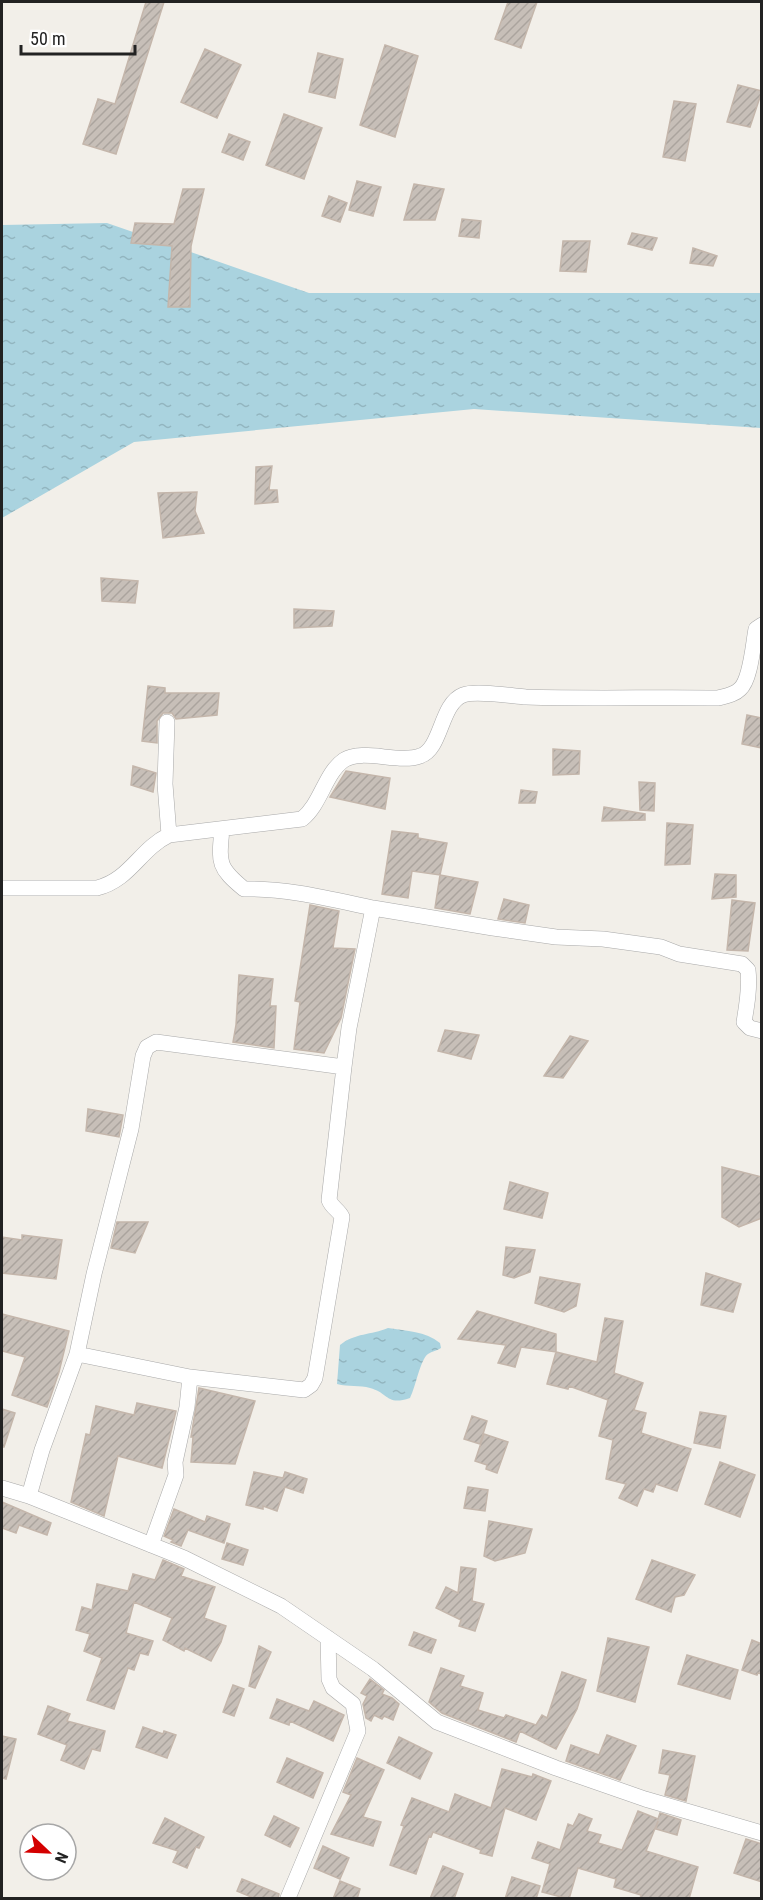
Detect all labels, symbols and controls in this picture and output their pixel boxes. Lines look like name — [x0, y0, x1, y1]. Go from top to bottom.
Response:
scale bar — [21, 18, 135, 56]
text: 50 m — [30, 28, 65, 49]
north arrow — [18, 1822, 78, 1882]
text: N — [51, 1849, 72, 1866]

